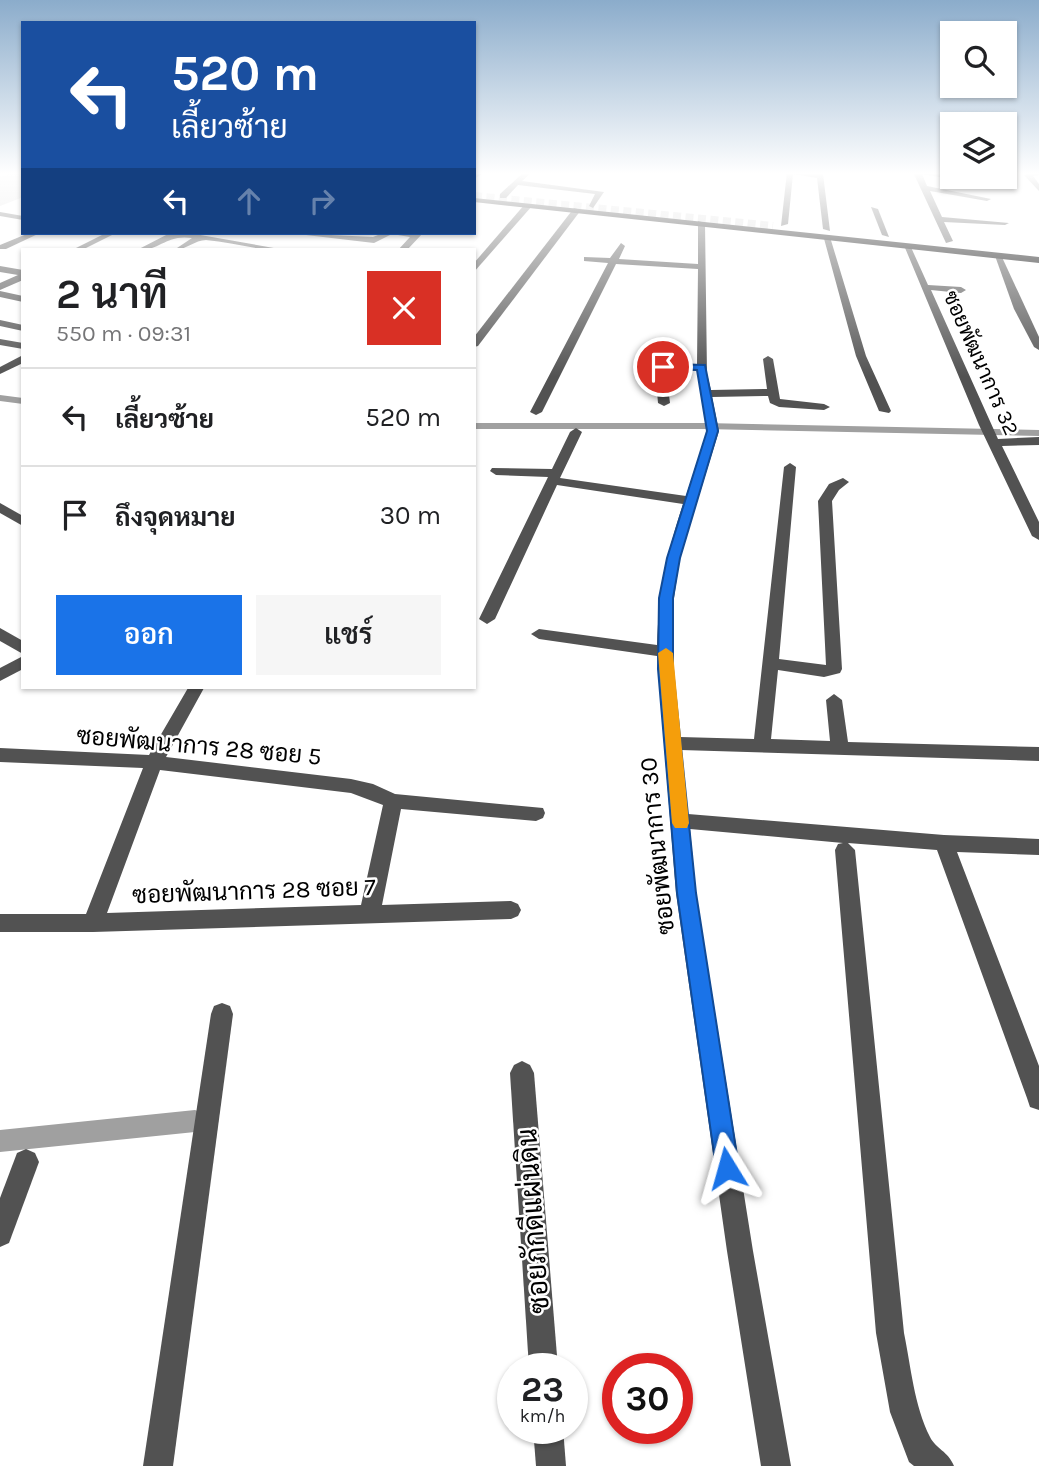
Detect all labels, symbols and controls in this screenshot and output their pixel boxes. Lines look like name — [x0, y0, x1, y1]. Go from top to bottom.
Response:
map controls — [940, 21, 1017, 189]
button: search — [940, 21, 1017, 98]
text: 520 m — [171, 45, 319, 102]
icon: left — [56, 49, 147, 140]
text: เลี้ยวซ้าย — [171, 109, 288, 146]
button: layers — [940, 112, 1017, 189]
icon: left — [157, 182, 195, 220]
icon: ahead — [230, 182, 268, 220]
icon: right — [303, 182, 341, 220]
text: 2 นาที — [56, 269, 168, 319]
button: close — [367, 271, 441, 345]
street label: ซอยพัฒนาการ 32 — [938, 287, 1024, 439]
text: 550 m · 09:31 — [56, 320, 191, 347]
pin — [633, 337, 693, 397]
icon: arrive — [644, 348, 682, 386]
icon: left — [56, 398, 94, 436]
text: 520 m — [365, 402, 441, 433]
text: เลี้ยวซ้าย — [115, 404, 214, 435]
icon: arrive — [56, 496, 94, 534]
text: 30 m — [380, 500, 441, 531]
text: ถึงจุดหมาย — [115, 502, 236, 533]
button: ออก — [56, 595, 242, 675]
button: แชร์ — [256, 595, 441, 675]
street label: ซอยพัฒนาการ 28 ซอย 5 — [75, 721, 323, 771]
street label: ซอยพัฒนาการ 30 — [634, 756, 680, 936]
street label: ซอยพัฒนาการ 28 ซอย 7 — [132, 873, 376, 909]
street label: ซอยภักดีแผ่นดิน — [508, 1127, 556, 1315]
position arrow — [690, 1131, 764, 1205]
speed limit sign: 30 — [602, 1353, 693, 1444]
text: 23 — [521, 1369, 564, 1410]
text: km/h — [520, 1405, 565, 1427]

